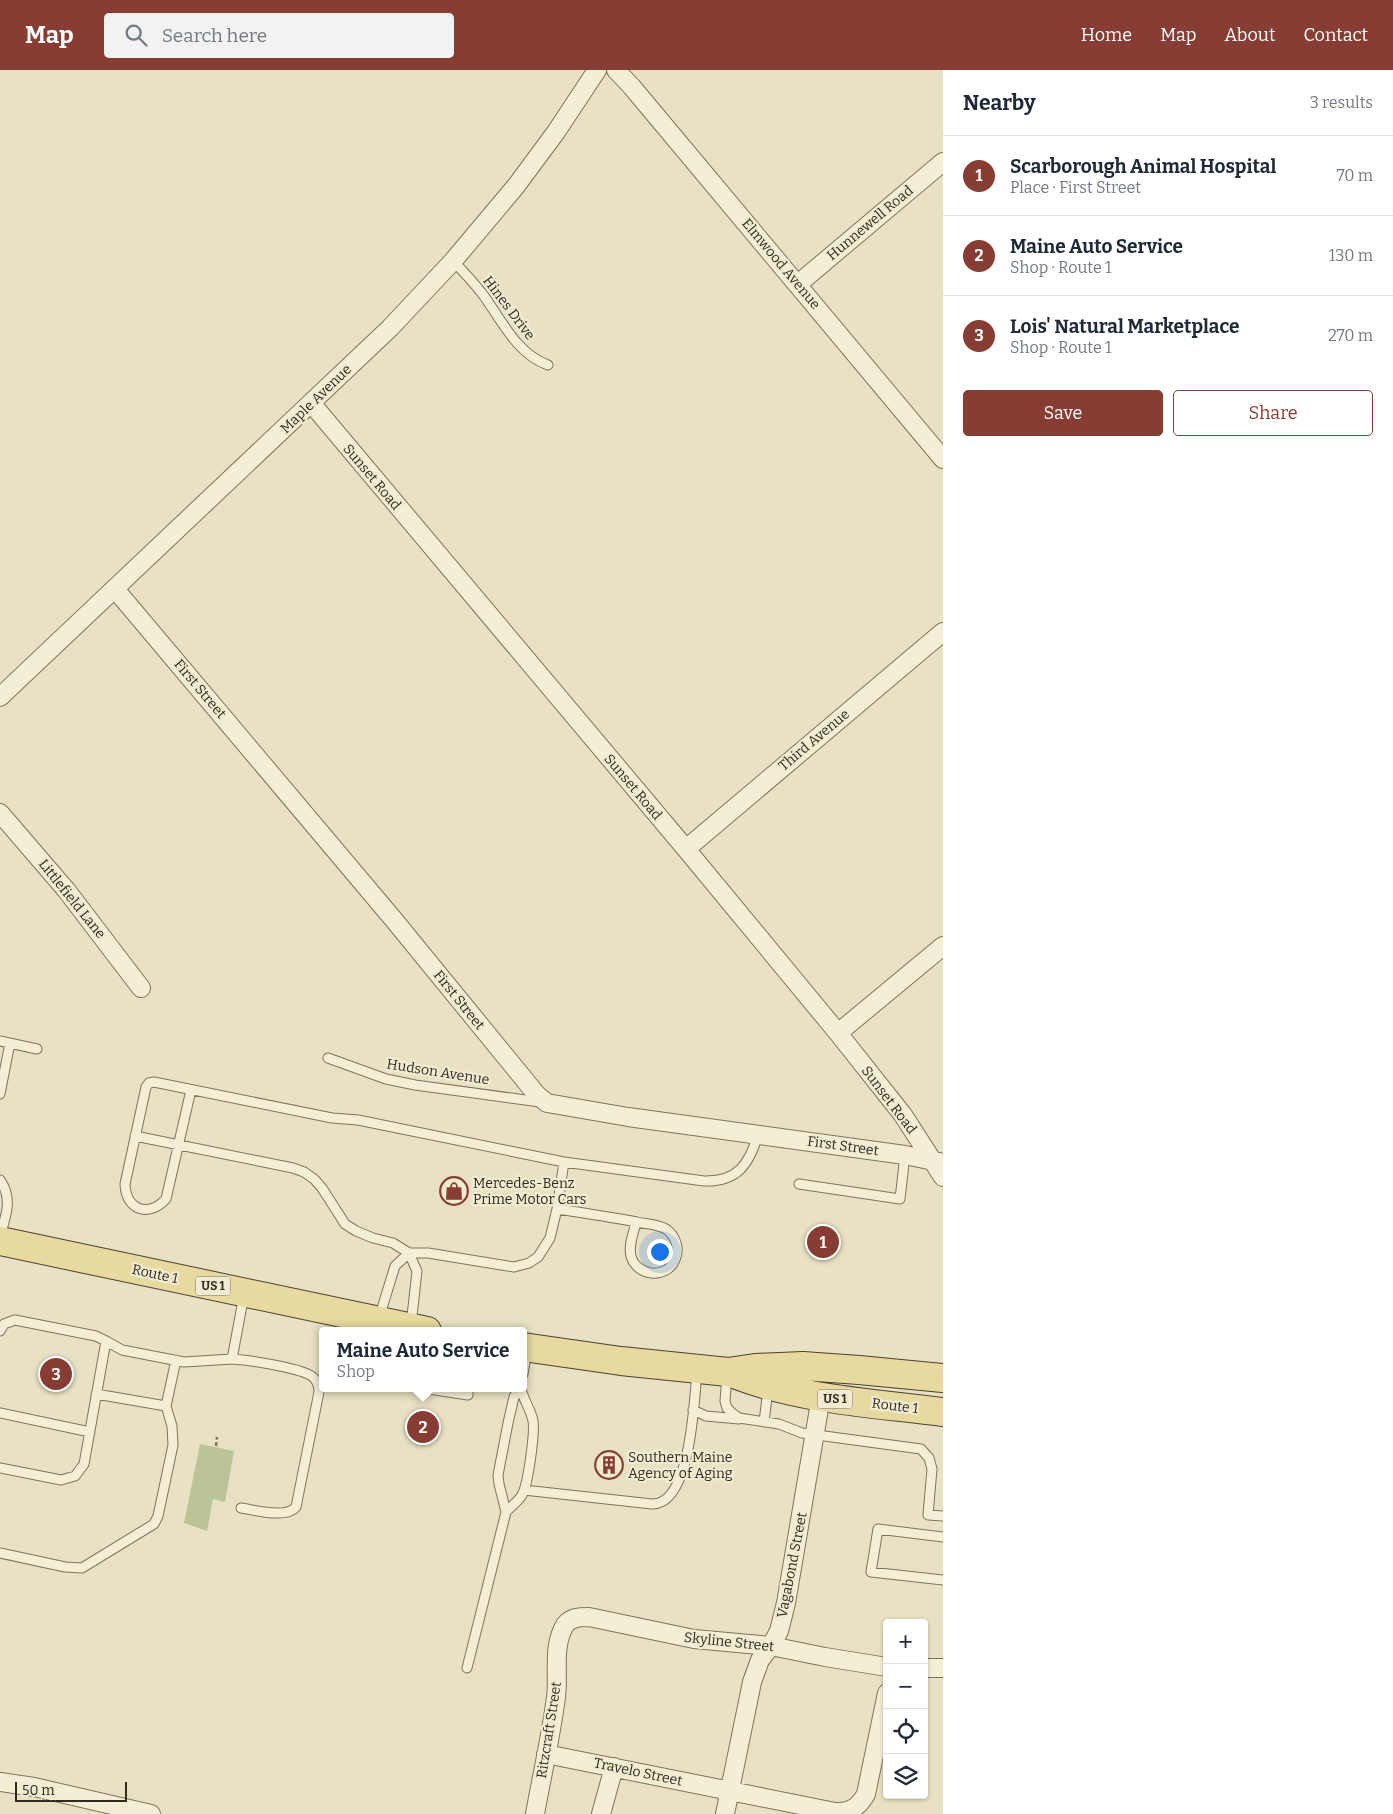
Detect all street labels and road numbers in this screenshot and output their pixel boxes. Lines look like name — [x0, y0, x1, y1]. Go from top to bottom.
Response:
street label: Hunnewell Road — [823, 182, 917, 264]
street label: Elmwood Avenue — [738, 215, 824, 313]
street label: Hines Drive — [479, 273, 539, 343]
street label: Maple Avenue — [277, 361, 355, 437]
street label: Sunset Road — [340, 441, 404, 513]
street label: First Street — [170, 656, 230, 722]
street label: Third Avenue — [775, 705, 853, 775]
street label: Sunset Road — [601, 751, 665, 823]
street label: Littlefield Lane — [35, 856, 109, 942]
street label: First Street — [430, 967, 488, 1033]
street label: Hudson Avenue — [385, 1055, 491, 1089]
street label: Sunset Road — [858, 1063, 920, 1137]
street label: First Street — [806, 1133, 880, 1159]
street label: Route 1 — [130, 1261, 180, 1287]
road number: US 1 — [196, 1276, 230, 1296]
road number: US 1 — [818, 1390, 852, 1408]
street label: Route 1 — [871, 1395, 920, 1417]
street label: Vagabond Street — [773, 1511, 811, 1619]
street label: Skyline Street — [683, 1629, 775, 1655]
street label: Ritzcraft Street — [533, 1680, 565, 1780]
street label: Travelo Street — [592, 1754, 684, 1790]

